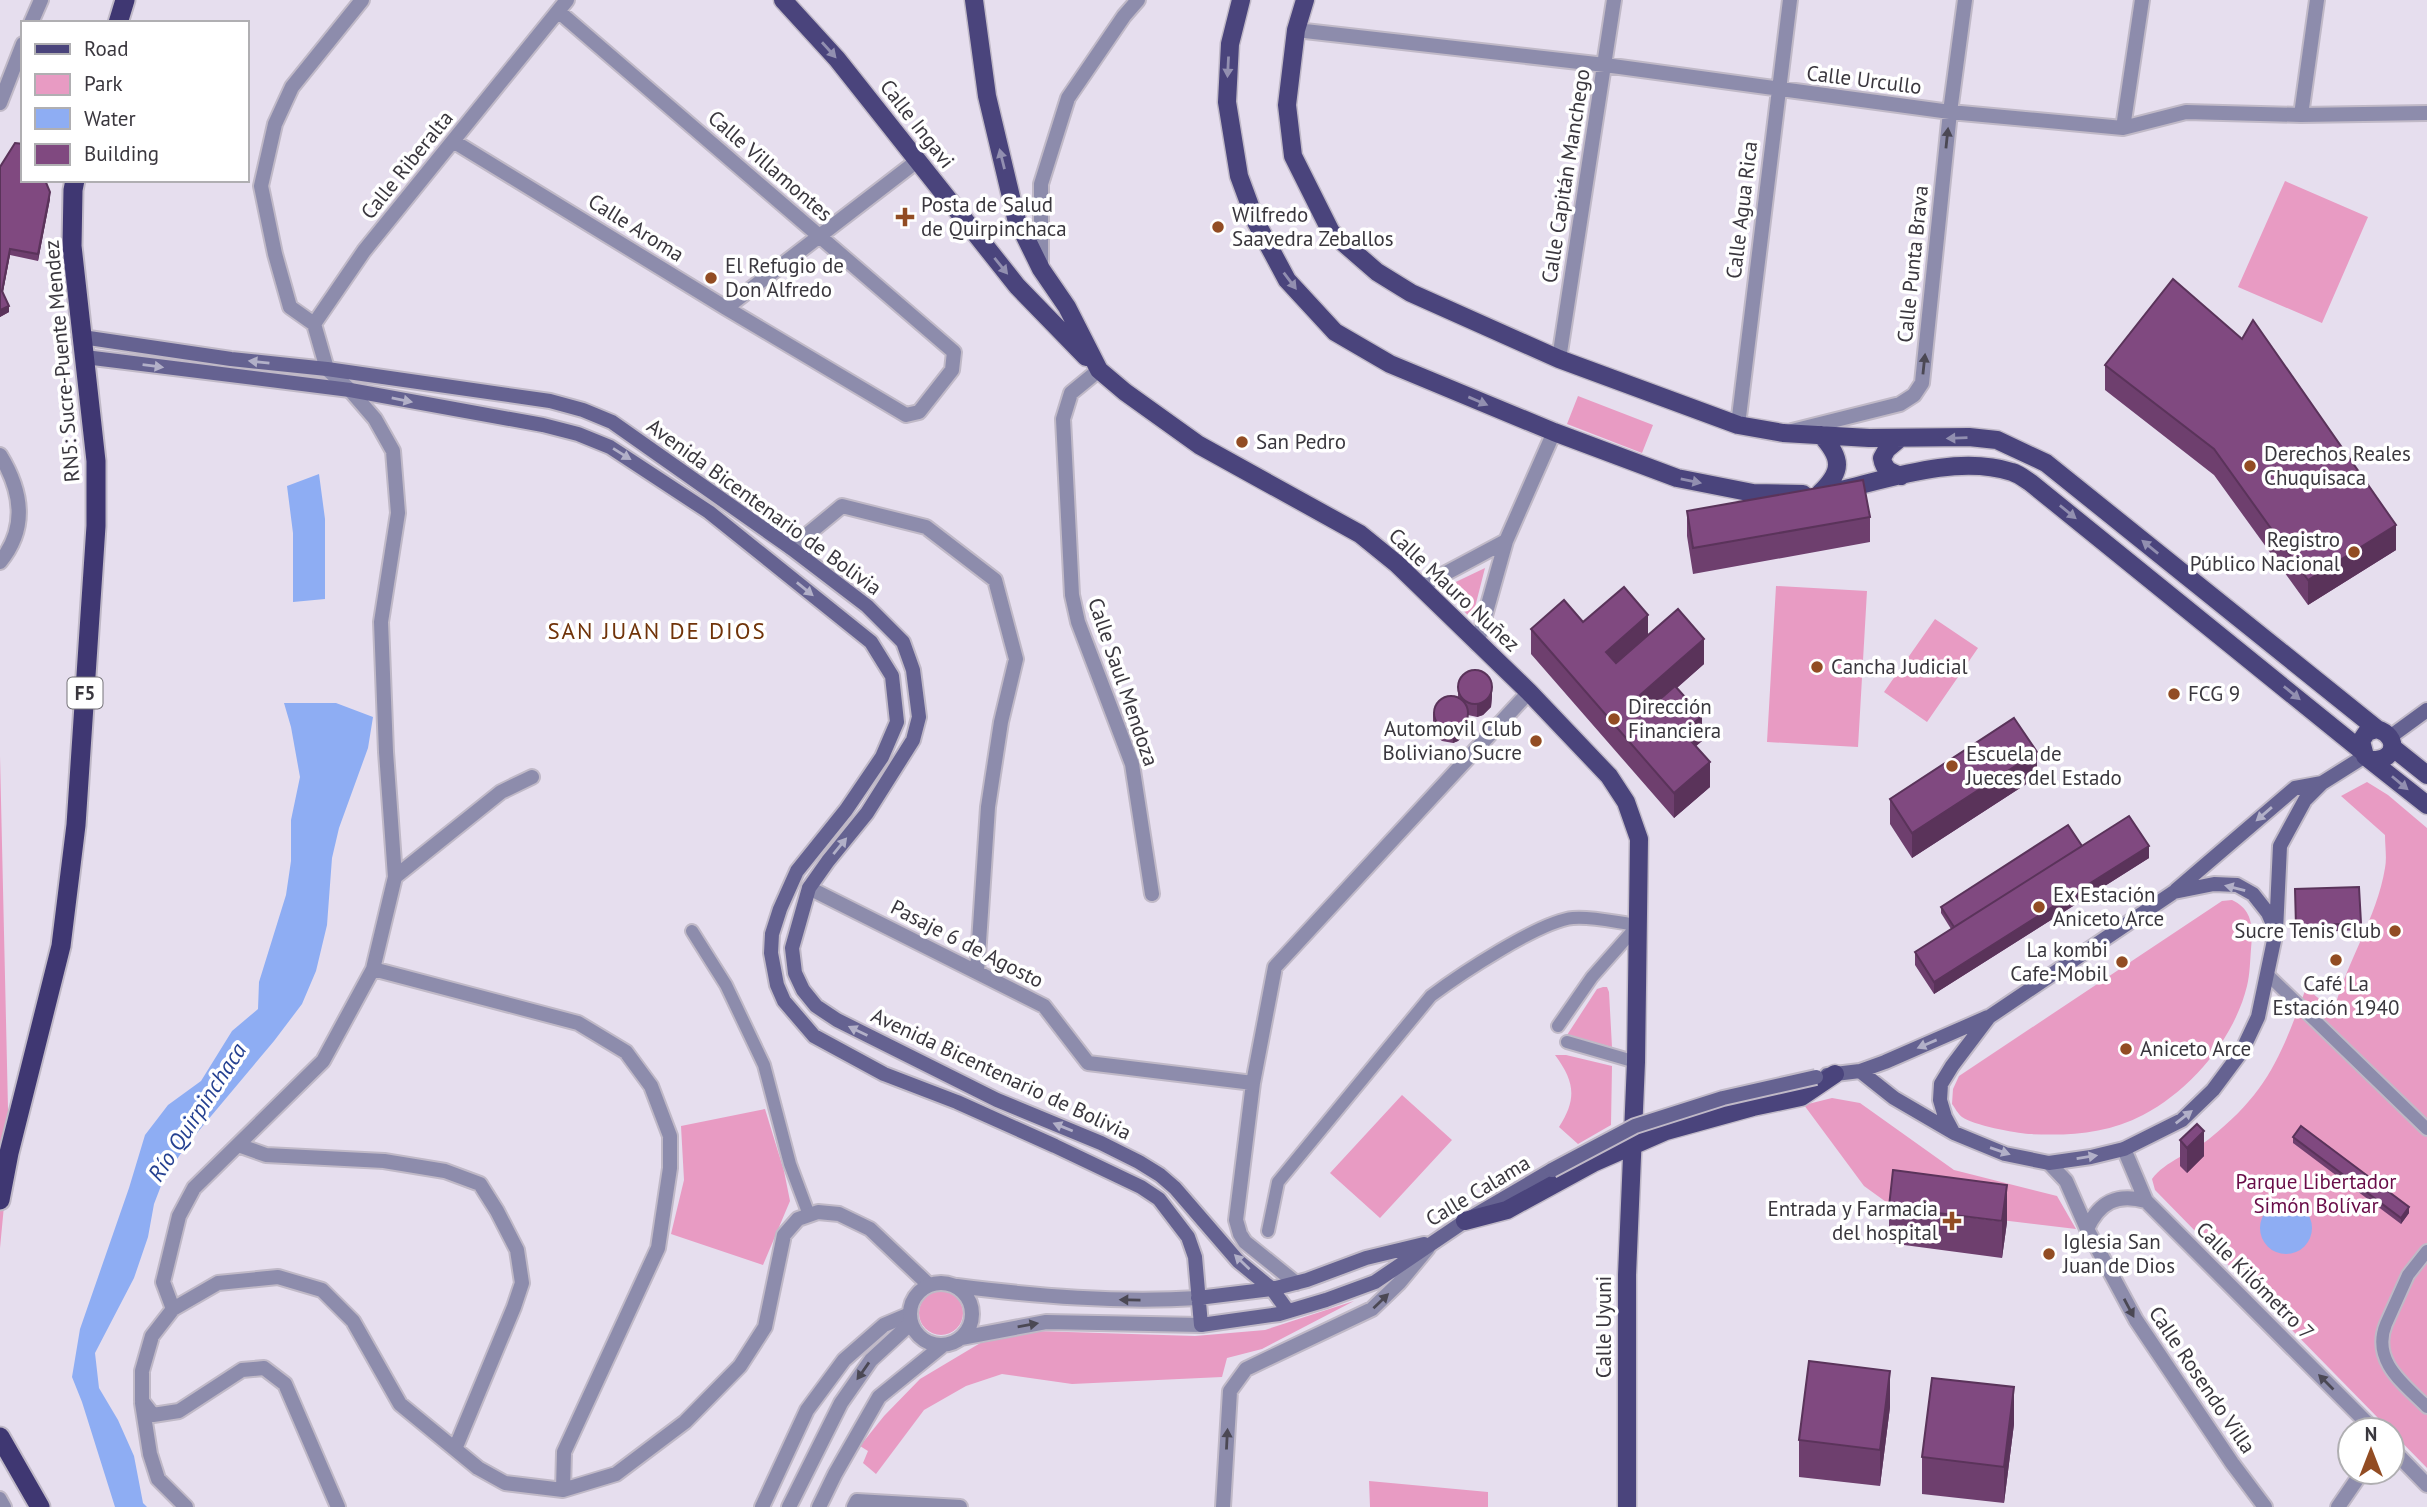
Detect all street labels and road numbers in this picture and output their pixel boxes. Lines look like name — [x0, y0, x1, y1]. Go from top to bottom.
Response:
street label: Calle Urcullo — [1805, 59, 1923, 100]
street label: Calle Capitán Manchego — [1535, 67, 1596, 285]
street label: Calle Ingavi — [874, 74, 961, 174]
street label: Calle Villamontes — [702, 104, 838, 227]
street label: Calle Riberalta — [355, 105, 459, 224]
street label: Calle Agua Rica — [1720, 140, 1763, 280]
street label: Calle Punta Brava — [1891, 184, 1934, 344]
street label: Calle Aroma — [583, 187, 689, 268]
street label: RN5: Sucre-Puente Mendez — [37, 239, 86, 483]
street label: Avenida Bicentenario de Bolivia — [642, 412, 887, 601]
street label: Calle Mauro Nuñez — [1383, 522, 1526, 657]
street label: Calle Saul Mendoza — [1082, 594, 1165, 769]
road number: F5 — [68, 678, 102, 708]
street label: Pasaje 6 de Agosto — [886, 893, 1048, 994]
street label: Avenida Bicentenario de Bolivia — [867, 1001, 1135, 1146]
street label: Calle Calama — [1421, 1149, 1535, 1232]
street label: Calle Kilómetro 7 — [2190, 1216, 2320, 1346]
street label: Calle Uyuni — [1590, 1276, 1617, 1378]
street label: Calle Rosendo Villa — [2143, 1301, 2262, 1459]

